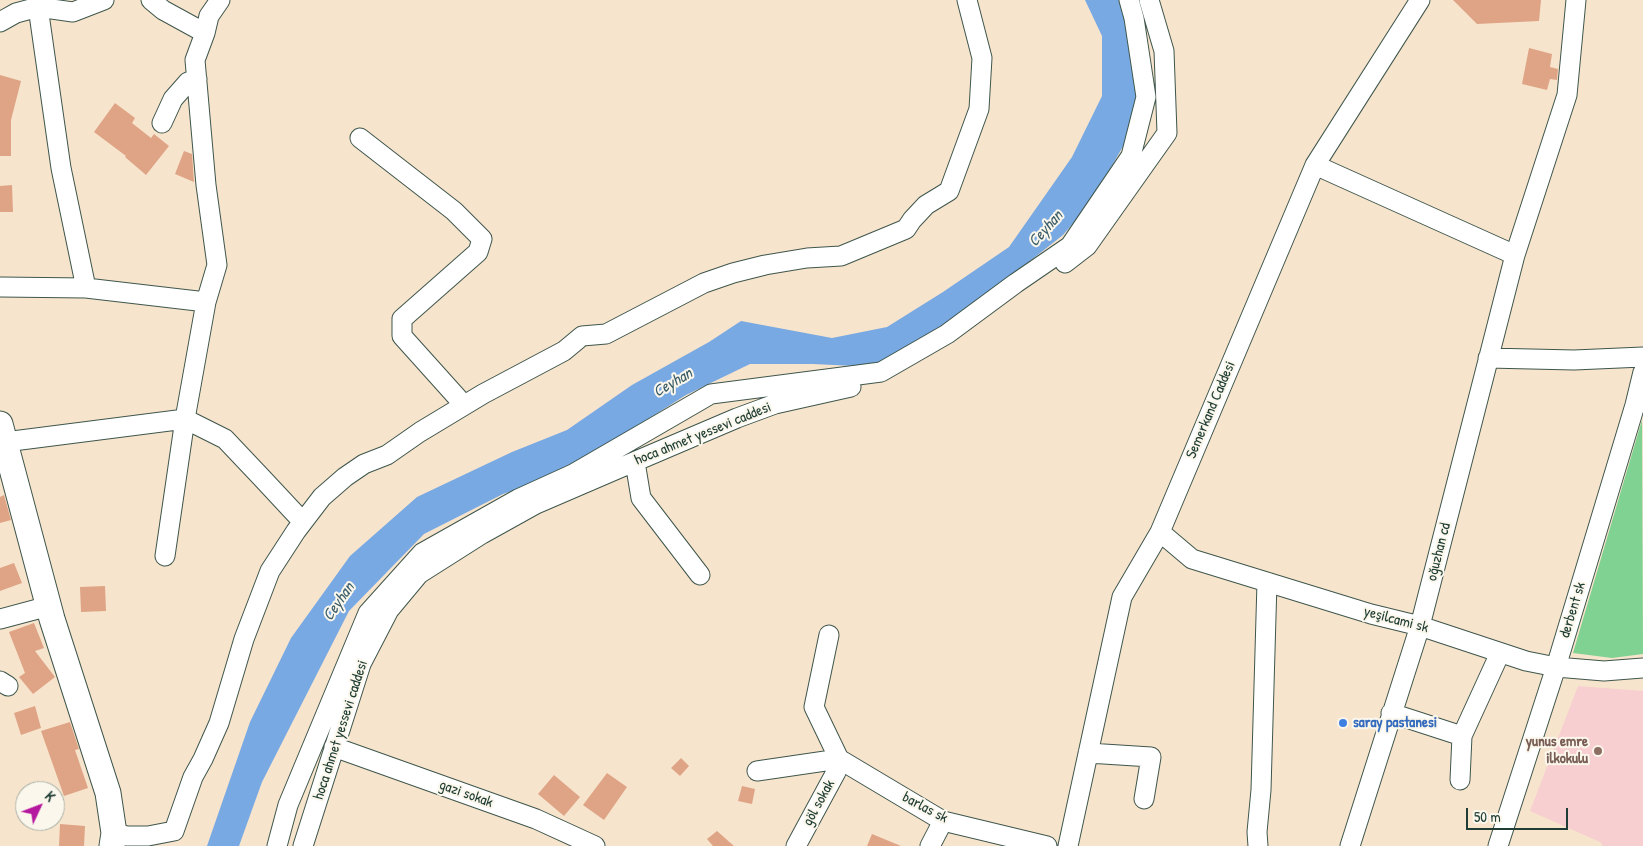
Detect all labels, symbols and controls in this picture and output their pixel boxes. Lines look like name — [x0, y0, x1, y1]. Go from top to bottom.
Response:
water label: Ceyhan — [1025, 207, 1067, 251]
street label: Semerkand Caddesi — [1182, 359, 1240, 461]
water label: Ceyhan — [650, 364, 696, 402]
street label: hoca ahmet yessevi caddesi — [632, 398, 774, 470]
street label: oğuzhan cd — [1423, 521, 1455, 583]
water label: Ceyhan — [319, 579, 359, 625]
street label: derbent sk — [1556, 580, 1590, 640]
street label: yeşilcami sk — [1362, 603, 1430, 637]
street label: hoca ahmet yessevi caddesi — [310, 658, 372, 802]
place label: saray pastanesi — [1353, 714, 1437, 732]
marker: saray pastanesi — [1337, 717, 1349, 729]
place label: yunus emre ilkokulu — [1526, 733, 1588, 768]
marker: yunus emre ilkokulu — [1592, 745, 1604, 757]
street label: gazi sokak — [437, 776, 495, 812]
street label: göl sokak — [799, 777, 839, 829]
north arrow — [15, 781, 65, 831]
text: K — [41, 787, 60, 805]
street label: barlas sk — [899, 789, 951, 827]
scale bar — [1468, 798, 1570, 830]
text: 50 m — [1474, 806, 1501, 827]

